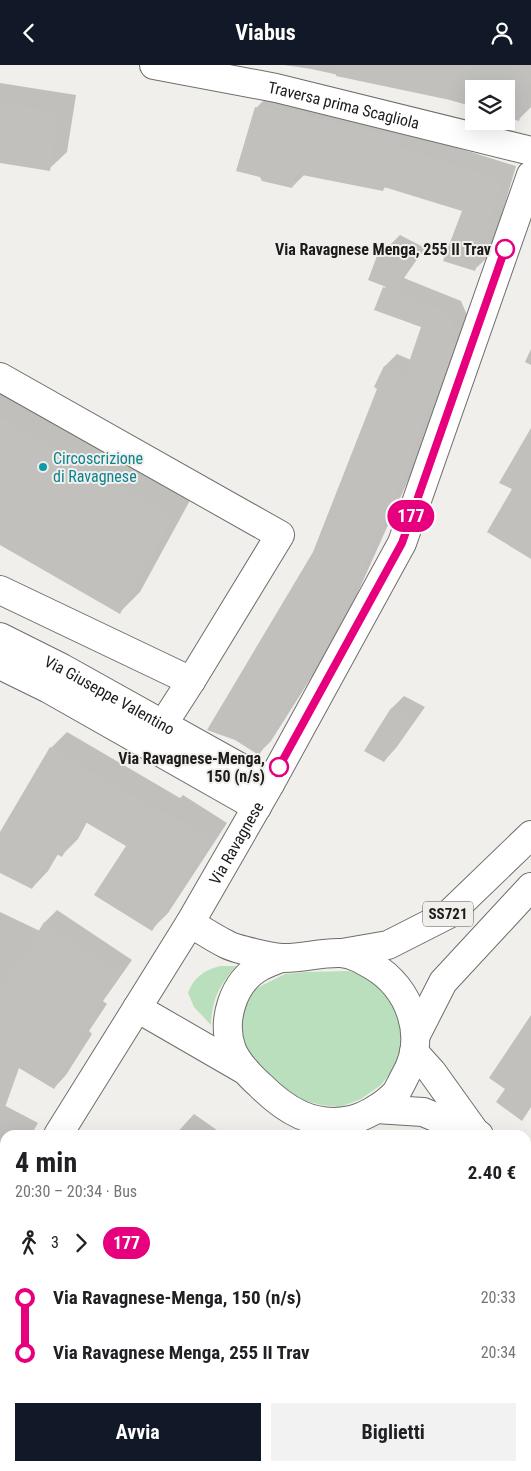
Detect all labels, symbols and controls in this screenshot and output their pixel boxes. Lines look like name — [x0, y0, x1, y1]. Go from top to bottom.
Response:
icon: back — [15, 19, 43, 47]
icon: person — [488, 19, 516, 47]
text: Viabus — [235, 20, 296, 45]
street label: Traversa prima Scagliola — [267, 77, 422, 133]
map controls — [465, 80, 515, 130]
button: layers — [465, 80, 515, 130]
marker: Via Ravagnese Menga, 255 II Trav — [495, 239, 515, 259]
place label: Via Ravagnese Menga, 255 II Trav — [275, 240, 491, 259]
place label: Circoscrizione di Ravagnese — [53, 449, 143, 486]
marker: Circoscrizione di Ravagnese — [37, 461, 49, 473]
line badge: 177 — [382, 500, 440, 532]
text: 177 — [397, 505, 425, 526]
street label: Via Giuseppe Valentino — [41, 651, 178, 738]
place label: Via Ravagnese-Menga, 150 (n/s) — [118, 749, 265, 786]
marker: Via Ravagnese-Menga, 150 (n/s) — [269, 757, 289, 777]
street label: Via Ravagnese — [205, 798, 267, 888]
road number: SS721 — [423, 901, 473, 927]
text: 4 min — [15, 1146, 77, 1179]
text: 2.40 € — [468, 1161, 516, 1184]
text: 20:30 – 20:34 · Bus — [15, 1182, 137, 1201]
icon: walk — [15, 1229, 43, 1257]
icon: forward — [67, 1229, 95, 1257]
text: 177 — [113, 1232, 140, 1253]
text: 3 — [51, 1233, 59, 1252]
text: Via Ravagnese-Menga, 150 (n/s) — [53, 1286, 302, 1309]
text: 20:33 — [481, 1288, 516, 1307]
text: Via Ravagnese Menga, 255 II Trav — [53, 1341, 310, 1364]
text: 20:34 — [481, 1343, 516, 1362]
button: Avvia — [15, 1403, 261, 1461]
button: Biglietti — [271, 1403, 516, 1461]

